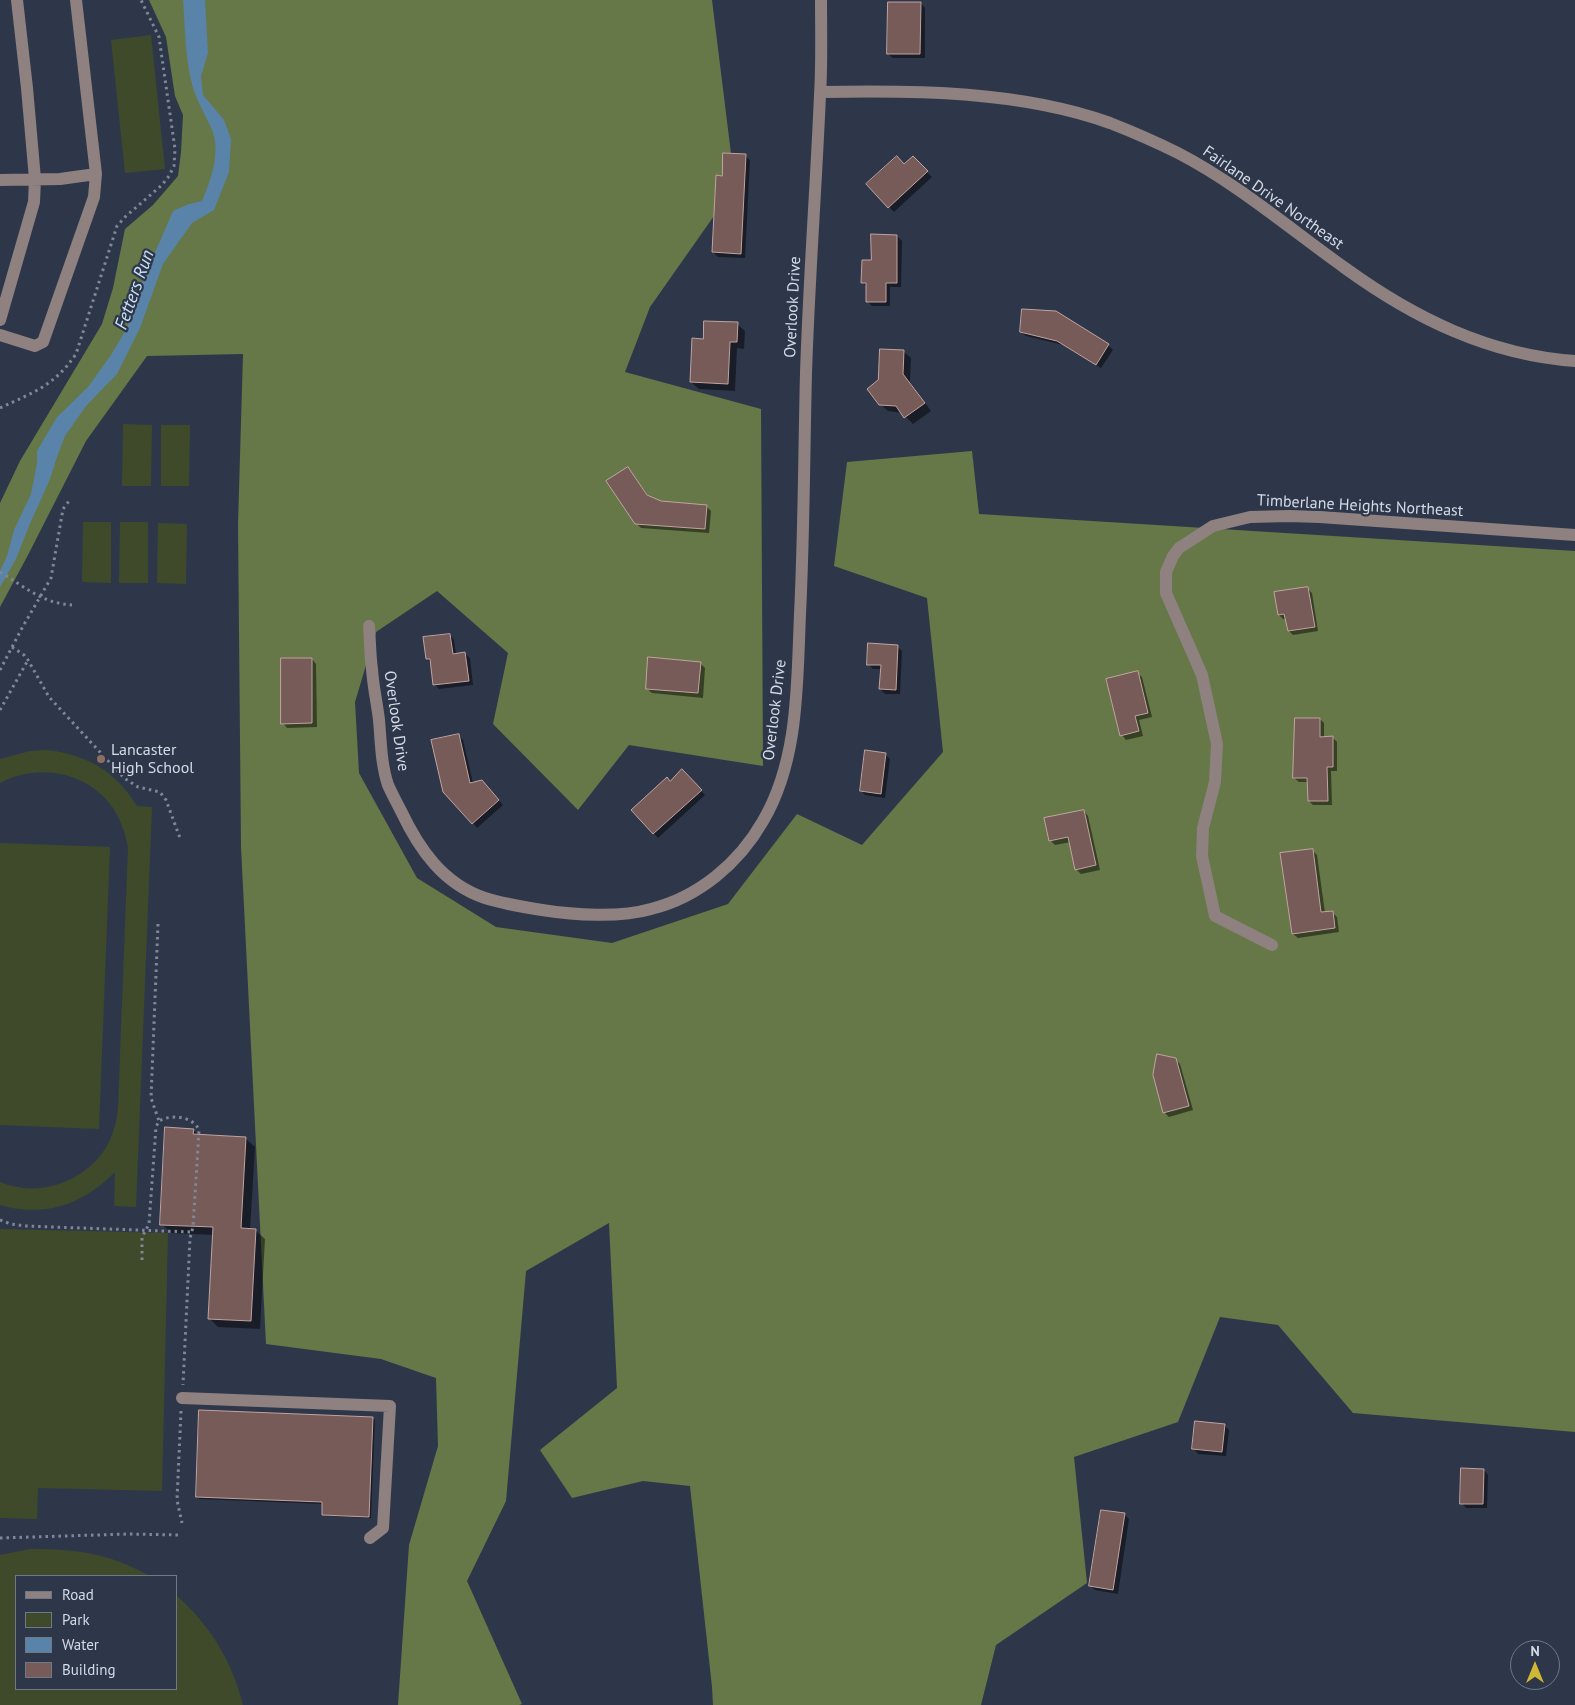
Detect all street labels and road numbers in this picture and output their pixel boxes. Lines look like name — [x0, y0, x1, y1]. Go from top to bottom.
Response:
street label: Fairlane Drive Northeast — [1199, 142, 1347, 254]
street label: Overlook Drive — [781, 256, 805, 358]
street label: Timberlane Heights Northeast — [1256, 491, 1464, 521]
street label: Overlook Drive — [759, 659, 791, 761]
street label: Overlook Drive — [379, 669, 413, 773]

